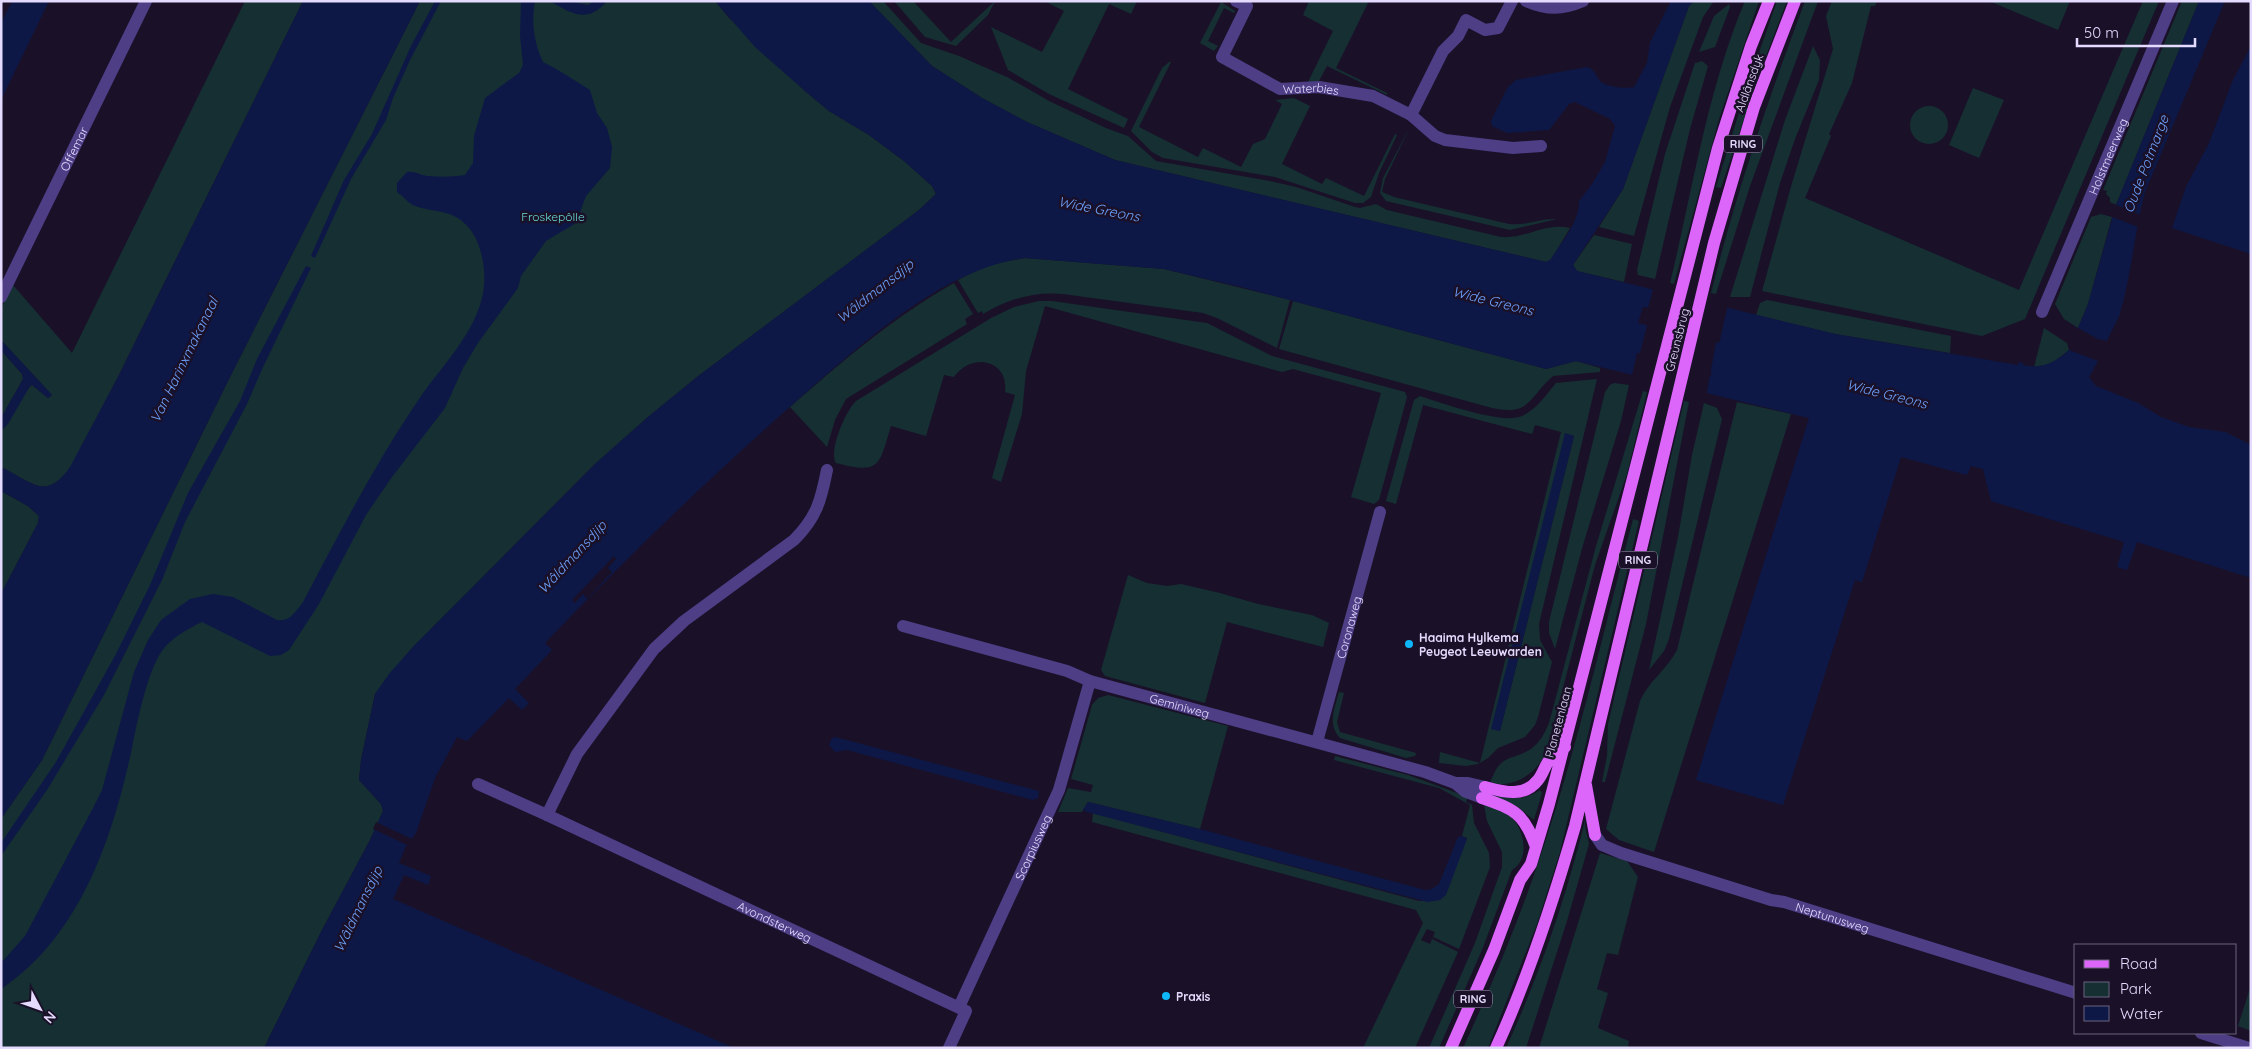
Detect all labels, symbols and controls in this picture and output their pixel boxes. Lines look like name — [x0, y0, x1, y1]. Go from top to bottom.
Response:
scale bar — [2077, 15, 2194, 47]
text: 50 m — [2084, 23, 2119, 42]
street label: Aldlânsdyk — [1732, 52, 1766, 114]
street label: Waterbies — [1282, 79, 1340, 98]
water label: Oude Potmarge — [2119, 112, 2173, 215]
street label: Holstmeerweg — [2085, 116, 2130, 197]
street label: Offemar — [56, 124, 91, 173]
road number: RING — [1724, 136, 1762, 152]
water label: Wide Greons — [1057, 192, 1143, 226]
park label: Froskepôlle — [521, 209, 585, 224]
water label: Wâldmansdjip — [833, 255, 918, 327]
water label: Wide Greons — [1451, 282, 1537, 320]
water label: Van Harinxmakanaal — [146, 293, 223, 425]
street label: Greunsbrug — [1662, 307, 1692, 373]
water label: Wide Greons — [1845, 375, 1931, 413]
water label: Wâldmansdjip — [534, 516, 611, 597]
road number: RING — [1619, 552, 1657, 568]
street label: Coronaweg — [1333, 594, 1364, 660]
place label: Haaima Hylkema Peugeot Leeuwarden — [1419, 630, 1542, 659]
marker: Haaima Hylkema Peugeot Leeuwarden — [1403, 638, 1415, 650]
street label: Planetenlaan — [1541, 685, 1575, 759]
street label: Geminiweg — [1148, 690, 1211, 721]
street label: Scorpiusweg — [1011, 812, 1054, 882]
water label: Wâldmansdjip — [330, 863, 387, 955]
street label: Avondsterweg — [735, 898, 814, 945]
street label: Neptunusweg — [1794, 899, 1871, 936]
legend — [2074, 944, 2237, 1034]
text: Road — [2120, 954, 2157, 973]
text: Park — [2120, 979, 2152, 998]
north arrow — [15, 984, 65, 1034]
place label: Praxis — [1176, 989, 1211, 1004]
marker: Praxis — [1160, 990, 1172, 1002]
road number: RING — [1454, 991, 1492, 1008]
text: Water — [2120, 1004, 2163, 1023]
text: N — [40, 1008, 60, 1027]

